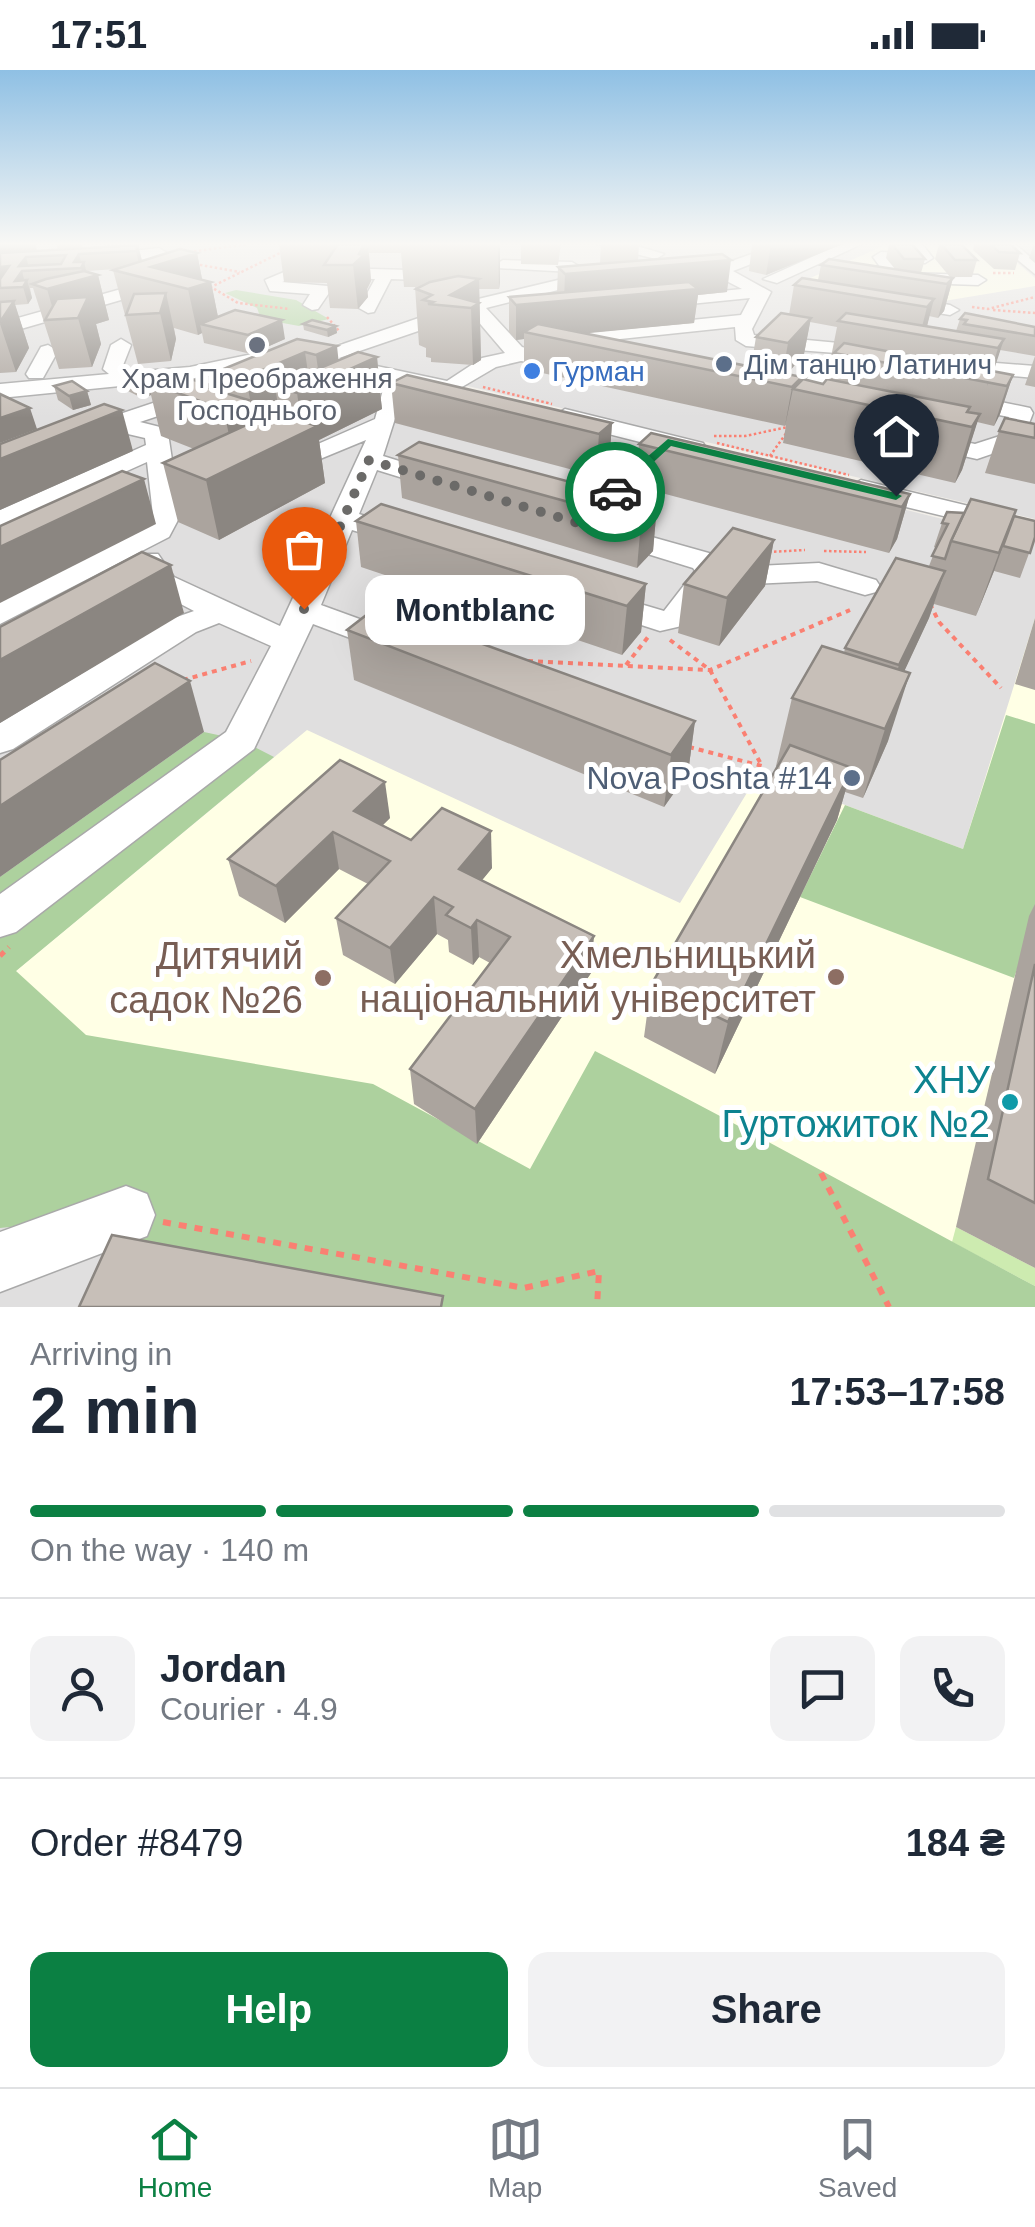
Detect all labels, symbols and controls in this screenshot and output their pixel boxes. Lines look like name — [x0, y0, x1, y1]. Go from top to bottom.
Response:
text: 17:51 — [50, 14, 147, 56]
marker: Храм Преображення Господнього — [246, 334, 268, 356]
place label: Дім танцю Латинич — [744, 349, 992, 380]
marker: Дім танцю Латинич — [713, 353, 735, 375]
place label: Гурман — [552, 356, 645, 387]
marker: Гурман — [521, 360, 543, 382]
place label: Храм Преображення Господнього — [121, 363, 393, 426]
pin — [854, 394, 939, 497]
icon: home — [869, 409, 924, 464]
courier — [565, 442, 665, 542]
icon: car — [588, 465, 643, 520]
pin — [262, 507, 347, 610]
icon: bag — [277, 522, 332, 577]
callout: Montblanc — [364, 574, 584, 644]
text: Montblanc — [395, 592, 555, 628]
place label: Nova Poshta #14 — [587, 760, 832, 796]
marker: Nova Poshta #14 — [841, 767, 863, 789]
place label: Хмельницький національний університет — [360, 934, 816, 1020]
place label: Дитячий садок №26 — [109, 935, 303, 1021]
marker: Хмельницький національний університет — [825, 966, 847, 988]
marker: Дитячий садок №26 — [312, 967, 334, 989]
place label: ХНУ Гуртожиток №2 — [722, 1059, 991, 1145]
marker: ХНУ Гуртожиток №2 — [999, 1091, 1021, 1113]
text: Arriving in — [30, 1336, 172, 1372]
text: 17:53–17:58 — [789, 1371, 1005, 1413]
text: 2 min — [30, 1374, 200, 1447]
text: On the way · 140 m — [30, 1532, 309, 1568]
button: person — [30, 1636, 135, 1741]
button: chat — [770, 1636, 875, 1741]
button: phone — [900, 1636, 1005, 1741]
text: Jordan — [160, 1648, 287, 1690]
text: Courier · 4.9 — [160, 1691, 338, 1727]
text: Order #8479 — [30, 1822, 243, 1864]
text: 184 ₴ — [906, 1822, 1005, 1864]
button: Help — [30, 1952, 508, 2067]
button: Share — [528, 1952, 1005, 2067]
tab: Home — [138, 2112, 212, 2204]
tab: Map — [488, 2112, 543, 2204]
tab: Saved — [818, 2112, 897, 2204]

